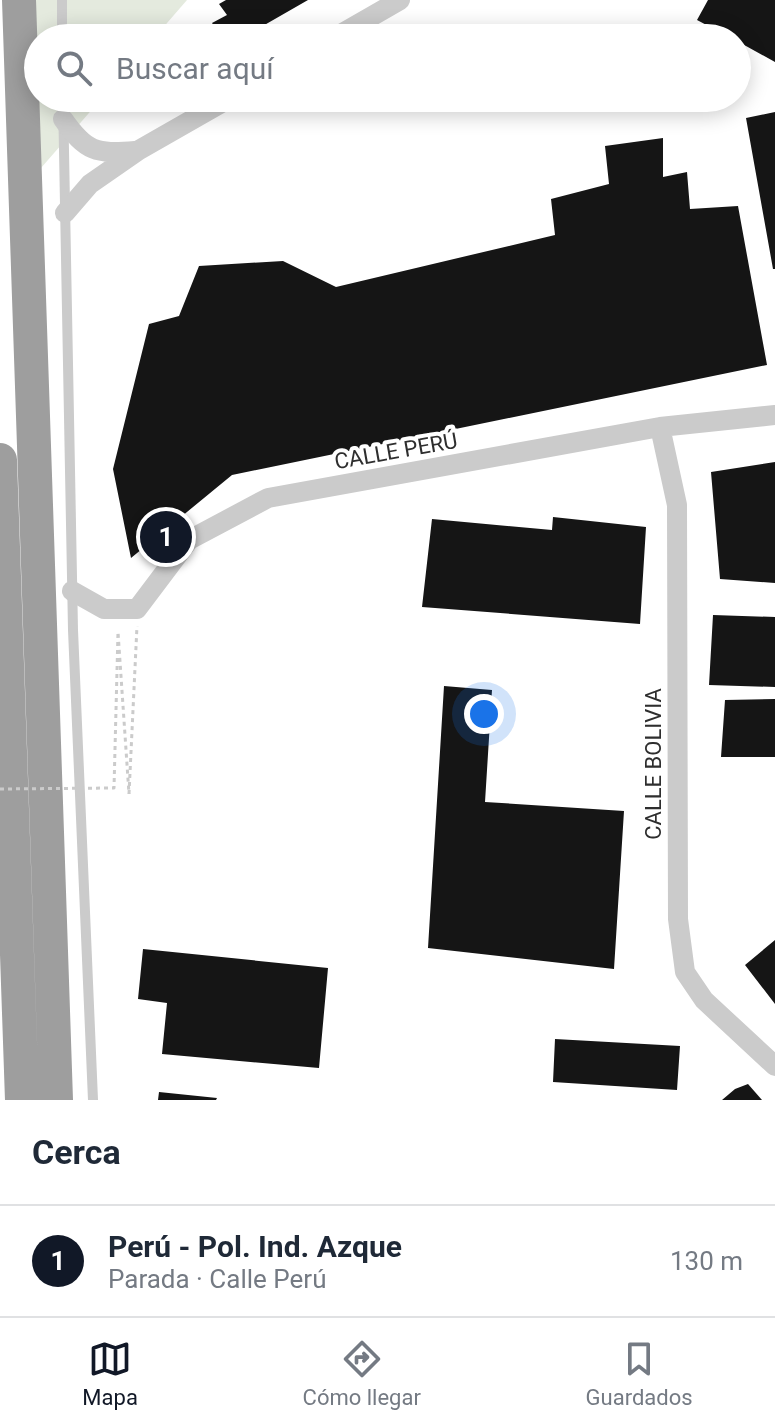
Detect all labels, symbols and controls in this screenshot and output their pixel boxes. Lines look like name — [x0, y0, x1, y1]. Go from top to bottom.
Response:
search box — [24, 24, 751, 112]
icon: search — [52, 46, 96, 90]
text: Buscar aquí — [116, 51, 274, 86]
street label: CALLE PERÚ — [332, 427, 459, 474]
pin: 1 — [140, 507, 192, 567]
street label: CALLE BOLIVIA — [641, 688, 666, 840]
your location — [464, 694, 504, 734]
text: Cerca — [32, 1132, 121, 1172]
text: Perú - Pol. Ind. Azque — [108, 1229, 402, 1264]
text: 1 — [51, 1246, 65, 1276]
text: 130 m — [670, 1246, 743, 1276]
text: Parada · Calle Perú — [108, 1264, 326, 1294]
tab: Mapa — [82, 1337, 138, 1410]
tab: Cómo llegar — [303, 1337, 421, 1410]
tab: Guardados — [586, 1337, 693, 1410]

